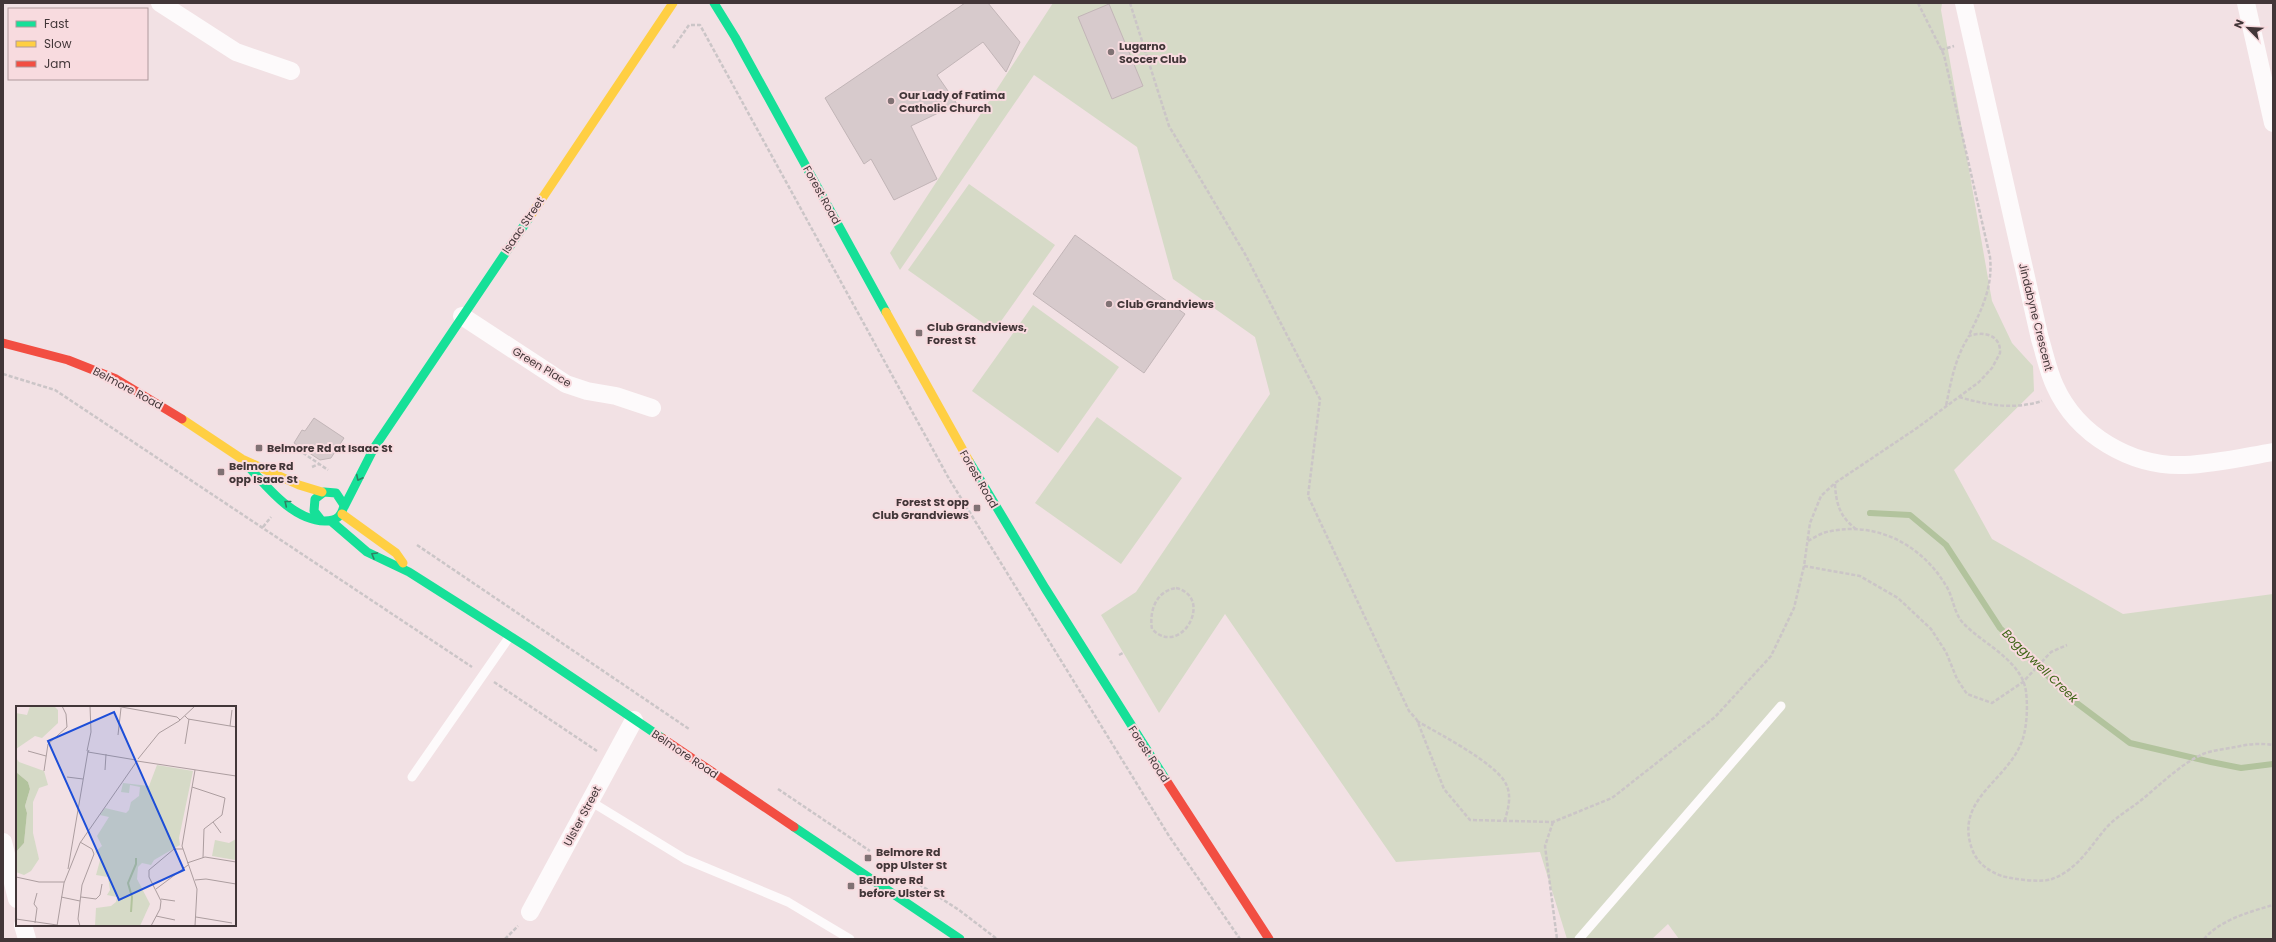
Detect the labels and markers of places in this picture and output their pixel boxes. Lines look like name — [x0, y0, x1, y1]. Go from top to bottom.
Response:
place label: Lugarno Soccer Club — [1119, 38, 1187, 67]
marker: Lugarno Soccer Club — [1106, 47, 1116, 57]
place label: Our Lady of Fatima Catholic Church — [899, 87, 1005, 116]
marker: Our Lady of Fatima Catholic Church — [886, 96, 896, 106]
place label: Club Grandviews — [1117, 296, 1214, 312]
marker: Club Grandviews — [1104, 299, 1114, 309]
place label: Club Grandviews, Forest St — [927, 319, 1027, 348]
marker: Club Grandviews, Forest St — [914, 328, 924, 338]
place label: Belmore Rd at Isaac St — [267, 440, 393, 456]
marker: Belmore Rd at Isaac St — [254, 443, 264, 453]
place label: Belmore Rd opp Isaac St — [229, 458, 298, 487]
marker: Belmore Rd opp Isaac St — [216, 467, 226, 477]
place label: Forest St opp Club Grandviews — [872, 494, 970, 523]
marker: Forest St opp Club Grandviews — [972, 503, 982, 513]
place label: Belmore Rd opp Ulster St — [876, 844, 947, 873]
marker: Belmore Rd opp Ulster St — [863, 853, 873, 863]
place label: Belmore Rd before Ulster St — [859, 872, 945, 901]
marker: Belmore Rd before Ulster St — [846, 881, 856, 891]

